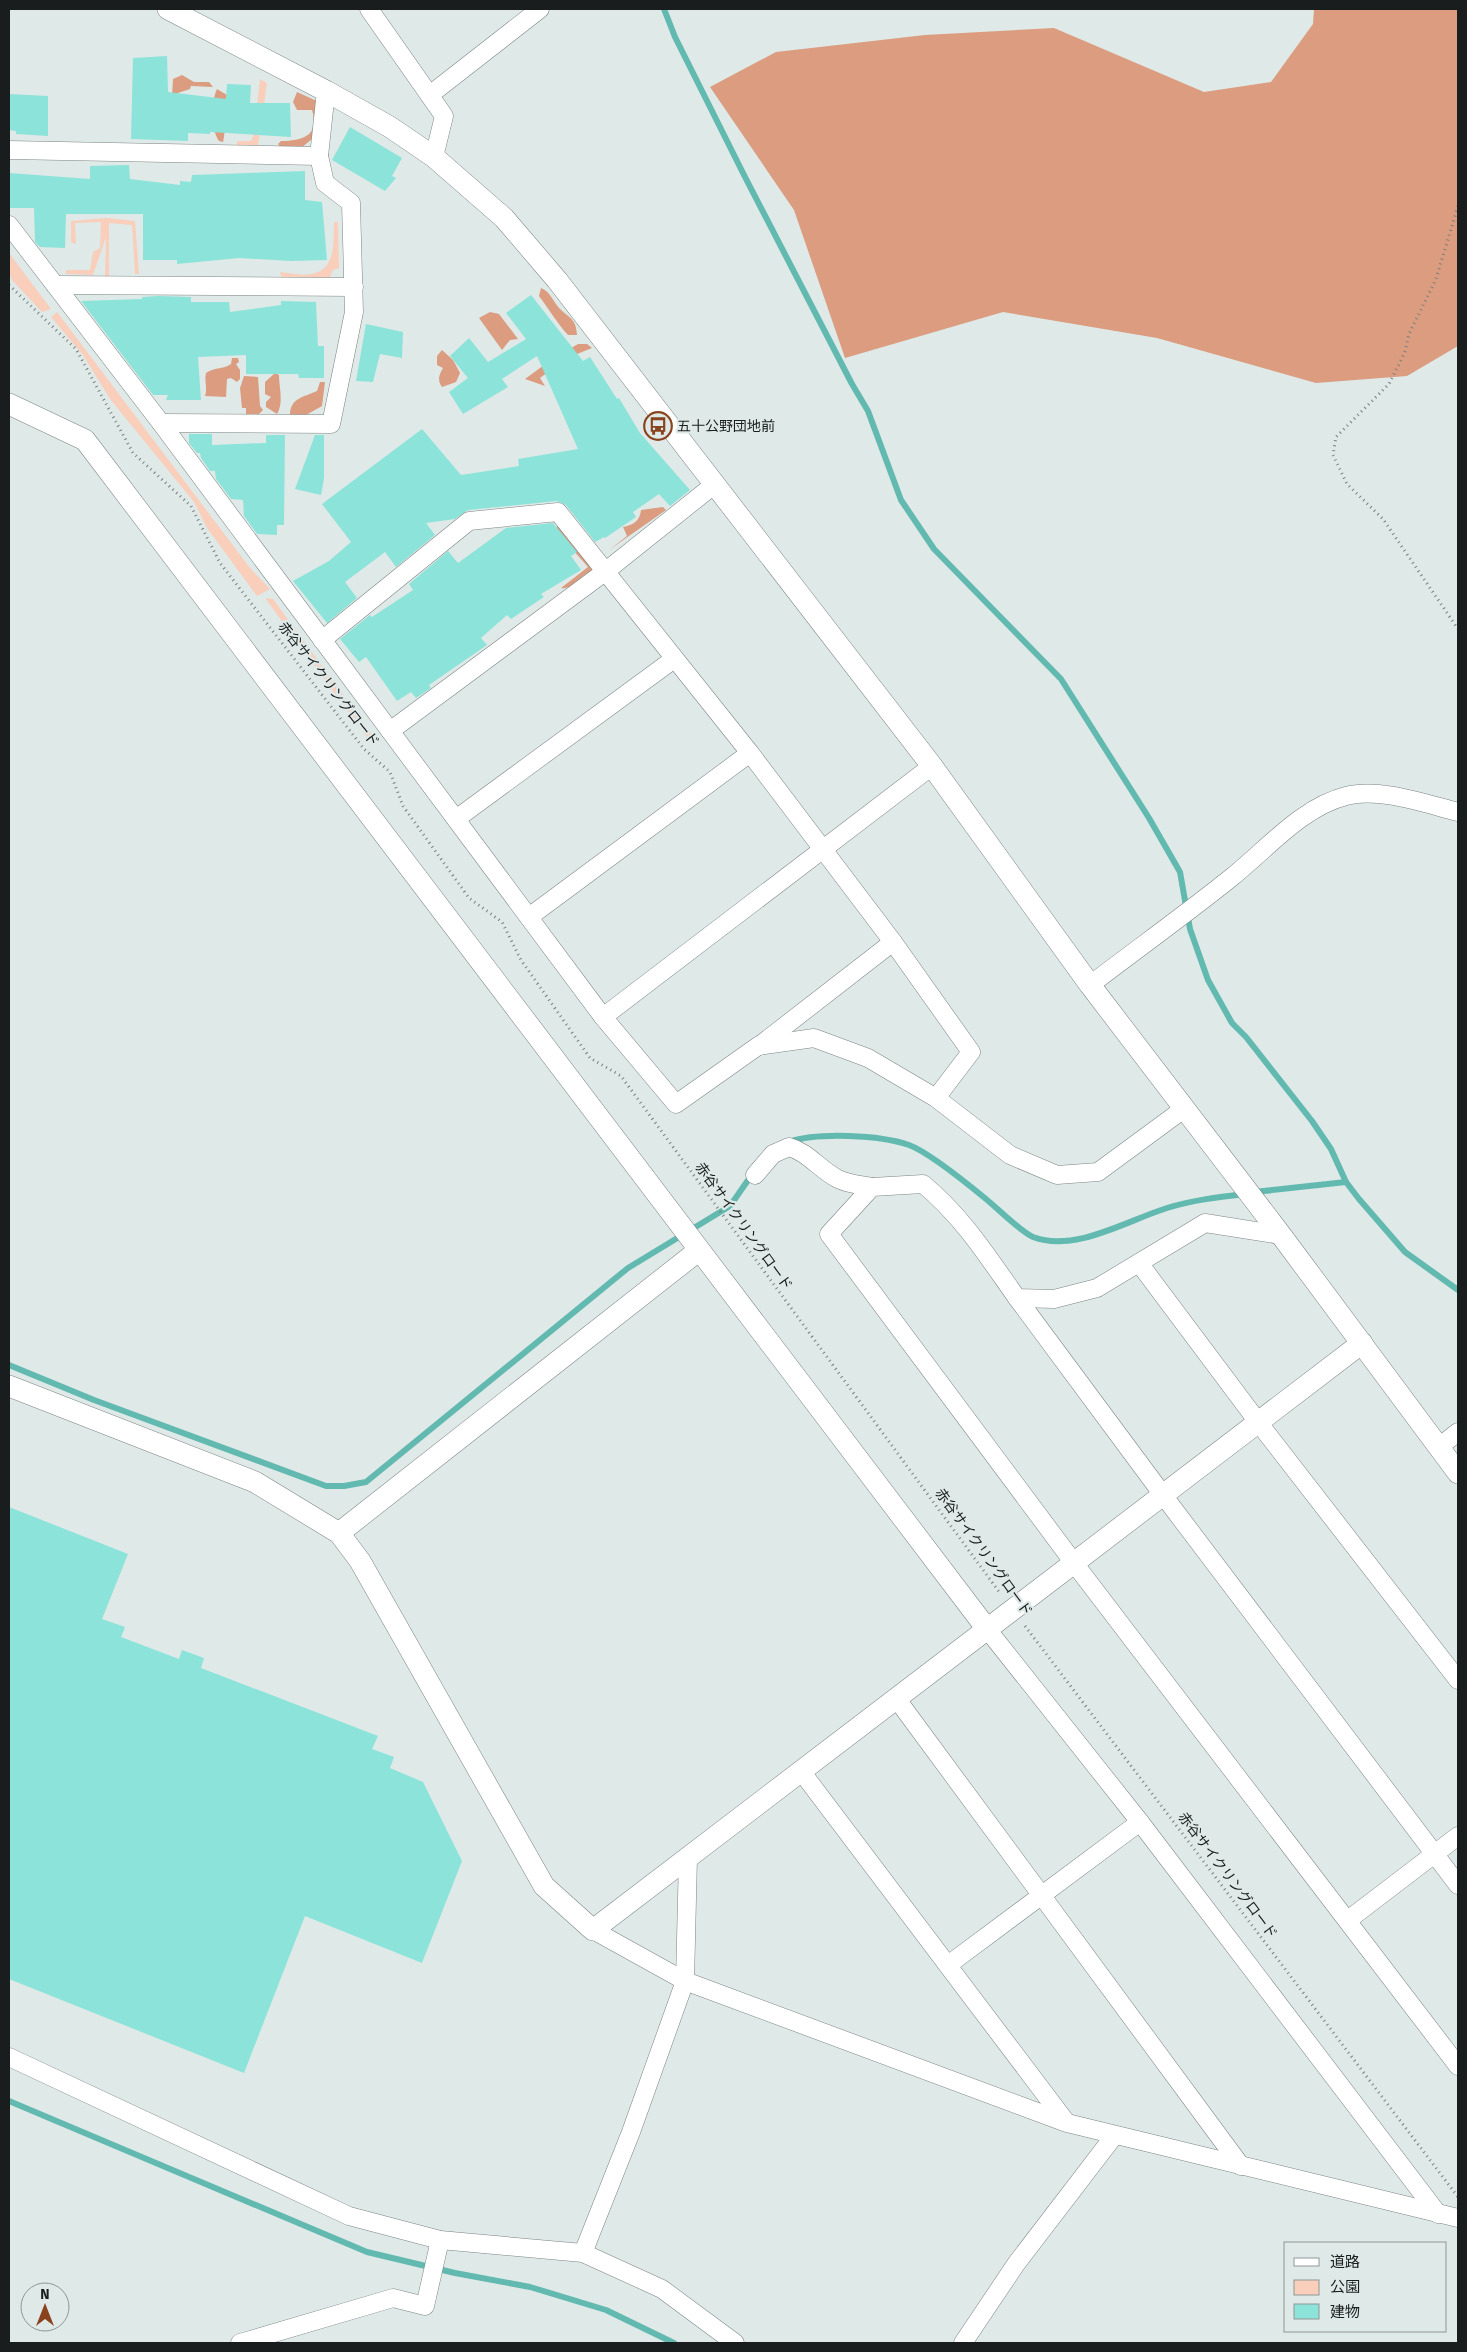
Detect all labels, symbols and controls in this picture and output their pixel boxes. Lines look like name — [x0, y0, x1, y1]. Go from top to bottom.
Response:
bus stop icon: 五十公野団地前 — [643, 411, 673, 441]
place label: 五十公野団地前 — [677, 418, 775, 435]
street label: 赤谷サイクリングロード — [275, 619, 383, 750]
street label: 赤谷サイクリングロード — [692, 1159, 796, 1293]
street label: 赤谷サイクリングロード — [932, 1485, 1036, 1619]
street label: 赤谷サイクリングロード — [1175, 1809, 1281, 1942]
legend — [1284, 2242, 1447, 2332]
text: 道路 — [1330, 2253, 1360, 2271]
text: 公園 — [1330, 2278, 1360, 2296]
north arrow — [20, 2282, 70, 2332]
text: N — [40, 2286, 50, 2303]
text: 建物 — [1330, 2303, 1360, 2321]

